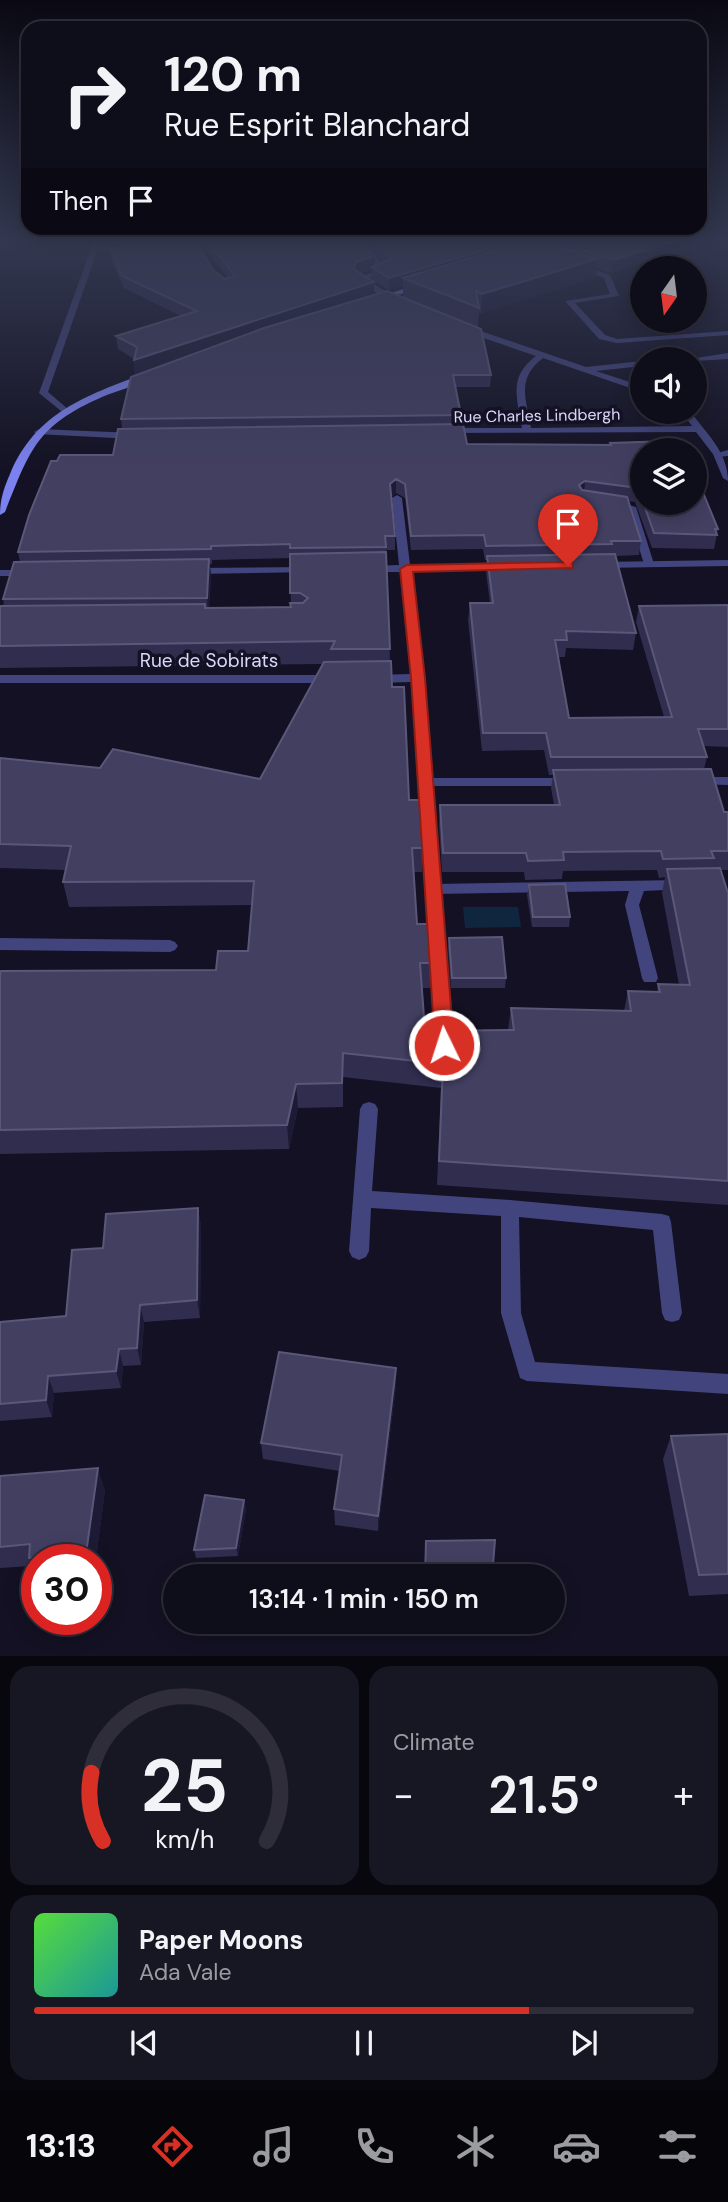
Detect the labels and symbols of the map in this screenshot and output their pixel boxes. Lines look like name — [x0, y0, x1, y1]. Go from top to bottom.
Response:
north arrow — [630, 256, 707, 332]
street label: Rue Charles Lindbergh — [453, 404, 621, 427]
pin — [538, 494, 598, 566]
street label: Rue de Sobirats — [140, 648, 278, 673]
position arrow — [407, 1008, 481, 1082]
speed limit sign: 30 — [21, 1544, 112, 1635]

